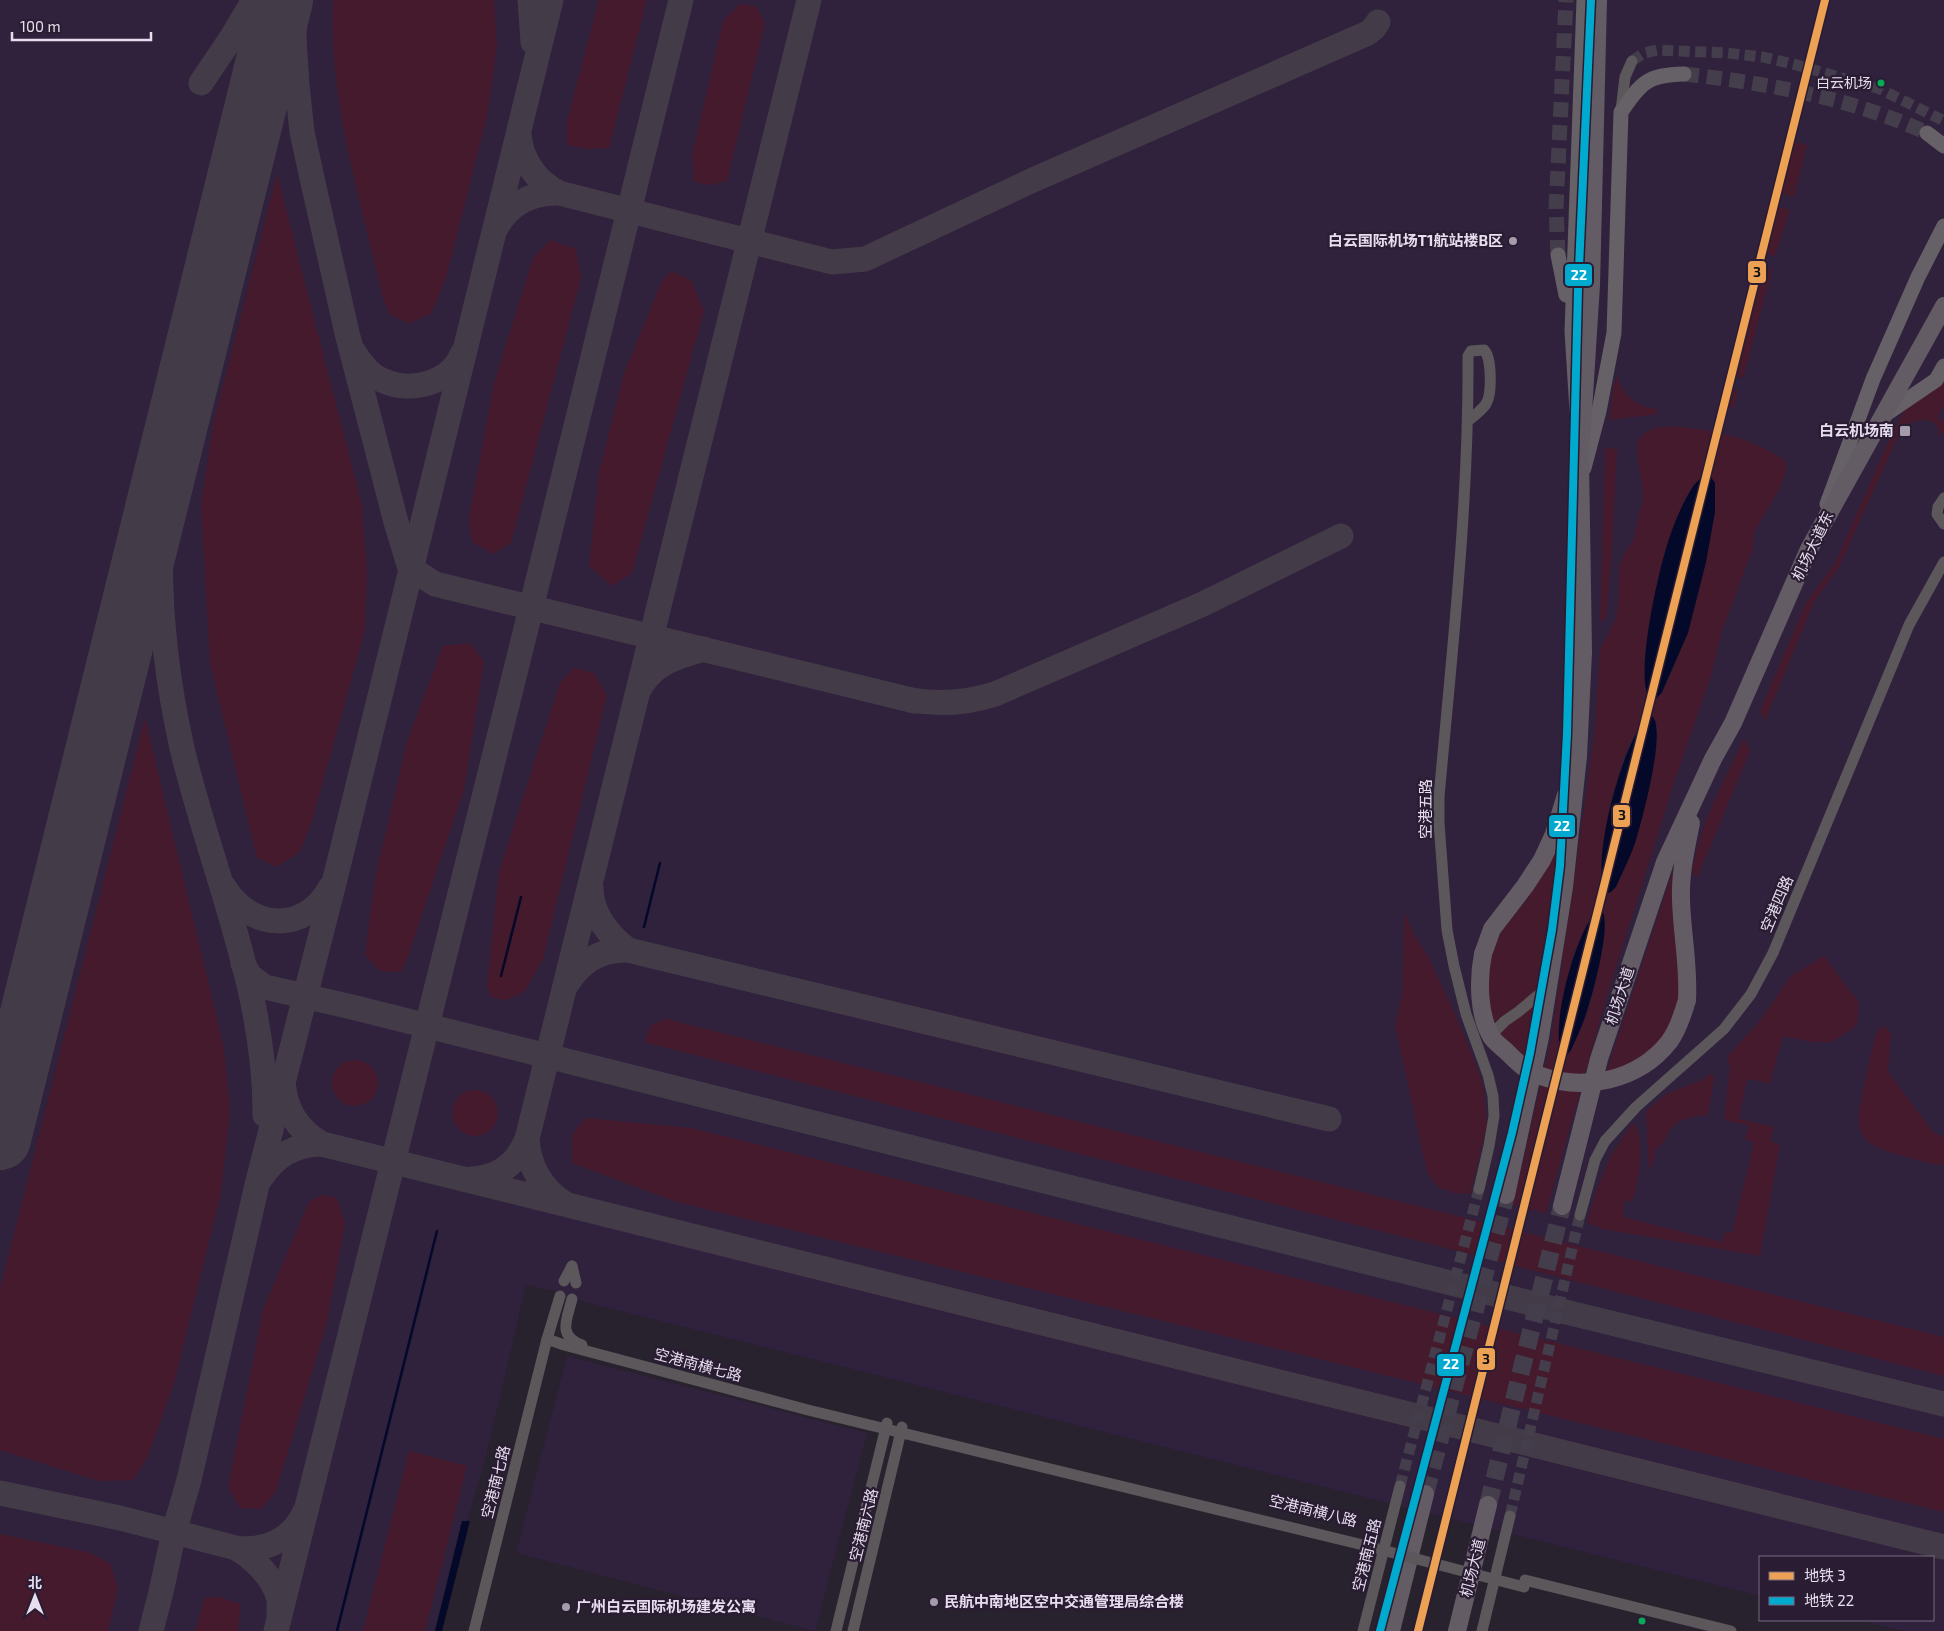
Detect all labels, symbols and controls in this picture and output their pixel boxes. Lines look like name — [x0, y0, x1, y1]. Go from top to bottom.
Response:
scale bar — [12, 10, 151, 42]
text: 100 m — [20, 17, 61, 35]
place label: 白云机场 — [1816, 74, 1872, 91]
marker: 白云机场 — [1876, 78, 1886, 88]
place label: 白云国际机场T1航站楼B区 — [1328, 231, 1503, 249]
marker: 白云国际机场T1航站楼B区 — [1507, 235, 1519, 247]
line badge: 3 — [1747, 260, 1767, 284]
line badge: 22 — [1564, 263, 1593, 287]
text: 3 — [1753, 263, 1761, 280]
text: 22 — [1571, 266, 1587, 283]
place label: 白云机场南 — [1819, 421, 1894, 439]
marker: 白云机场南 — [1898, 424, 1912, 438]
street label: 机场大道东 — [1788, 508, 1837, 583]
street label: 空港五路 — [1416, 779, 1434, 839]
line badge: 3 — [1612, 804, 1631, 828]
text: 3 — [1618, 806, 1626, 823]
line badge: 22 — [1548, 814, 1576, 838]
text: 22 — [1554, 817, 1570, 834]
street label: 空港四路 — [1756, 872, 1796, 935]
street label: 机场大道 — [1601, 964, 1637, 1027]
street label: 空港南横七路 — [652, 1344, 744, 1384]
line badge: 3 — [1476, 1347, 1496, 1371]
text: 3 — [1482, 1350, 1490, 1367]
line badge: 22 — [1436, 1353, 1465, 1377]
text: 22 — [1443, 1355, 1459, 1372]
street label: 空港南七路 — [477, 1443, 513, 1520]
street label: 空港南六路 — [845, 1486, 881, 1563]
street label: 空港南横八路 — [1267, 1490, 1359, 1530]
street label: 空港南五路 — [1348, 1516, 1384, 1593]
street label: 机场大道 — [1456, 1536, 1488, 1599]
legend — [1759, 1556, 1934, 1621]
text: 地铁 3 — [1804, 1566, 1846, 1584]
north arrow — [10, 1571, 60, 1621]
text: 北 — [28, 1574, 42, 1591]
text: 地铁 22 — [1804, 1591, 1854, 1609]
place label: 民航中南地区空中交通管理局综合楼 — [944, 1592, 1184, 1610]
marker: 民航中南地区空中交通管理局综合楼 — [928, 1596, 940, 1608]
place label: 广州白云国际机场建发公寓 — [576, 1597, 756, 1615]
marker: 广州白云国际机场建发公寓 — [560, 1601, 572, 1613]
unlabelled marker — [1637, 1616, 1647, 1626]

